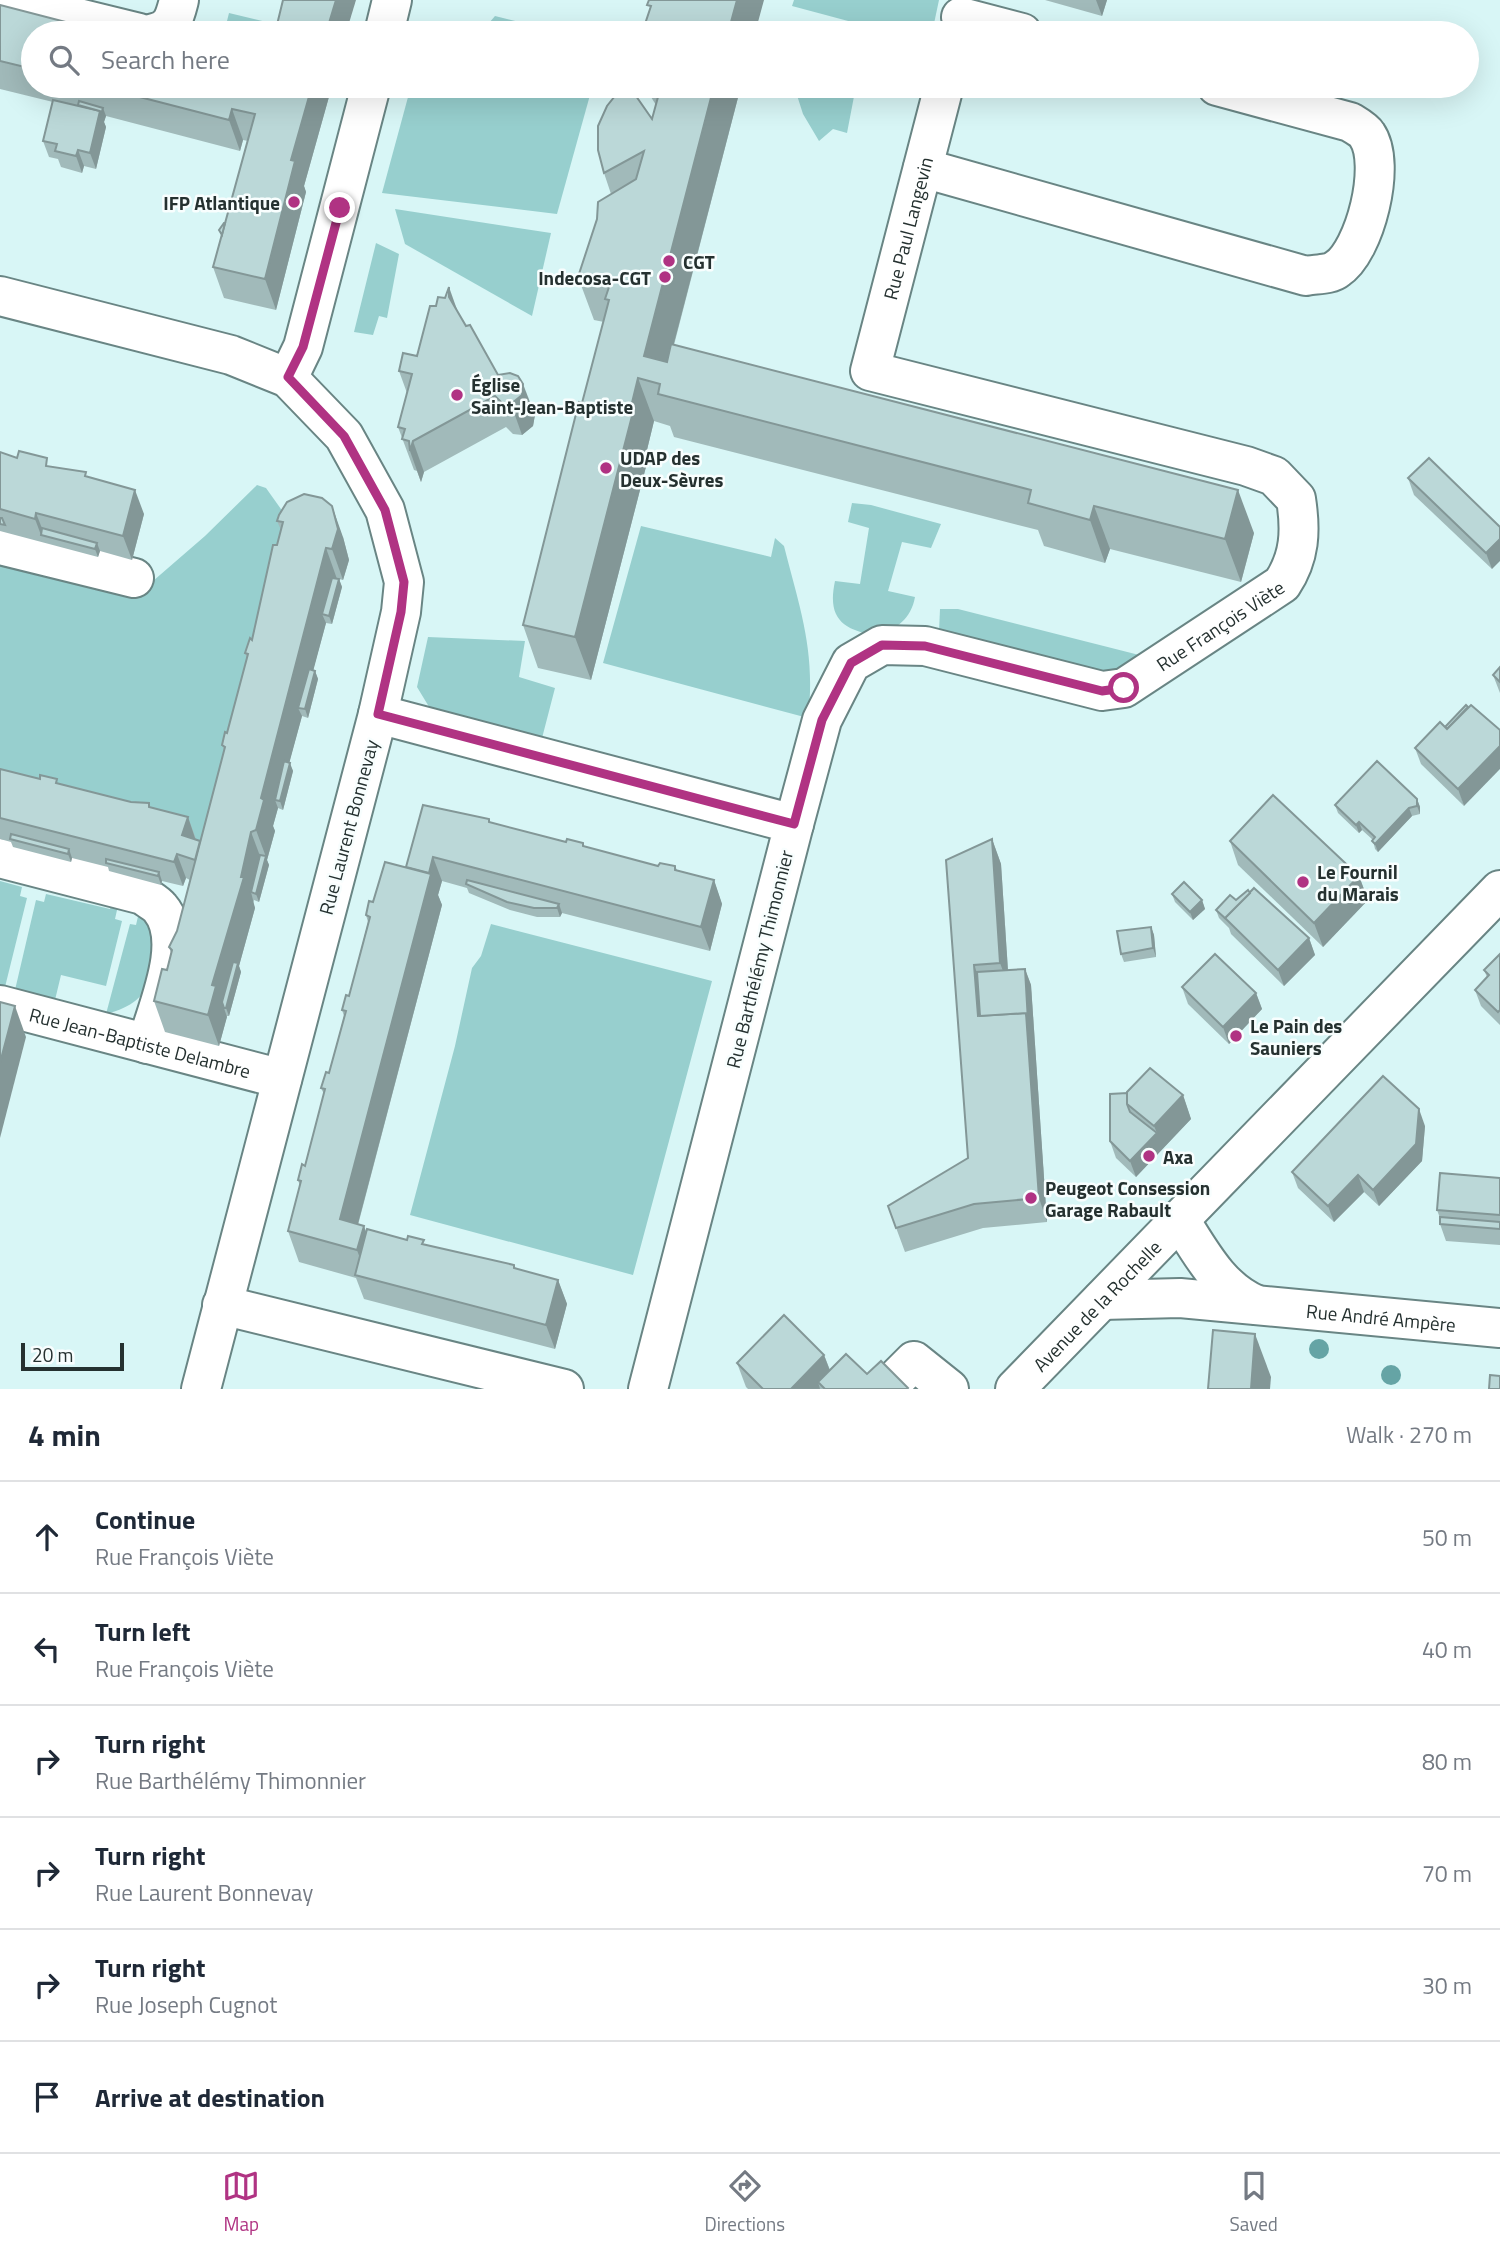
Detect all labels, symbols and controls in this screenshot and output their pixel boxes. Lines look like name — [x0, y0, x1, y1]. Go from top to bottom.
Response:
search box — [21, 21, 1479, 98]
text: Search here — [101, 40, 230, 79]
icon: search — [45, 41, 83, 79]
street label: Rue Paul Langevin — [875, 153, 940, 303]
place label: IFP Atlantique — [163, 188, 280, 217]
route end — [324, 192, 355, 223]
marker: IFP Atlantique — [286, 194, 302, 210]
place label: CGT — [683, 247, 715, 276]
marker: CGT — [661, 253, 677, 269]
place label: Indecosa-CGT — [538, 263, 651, 292]
marker: Indecosa-CGT — [657, 269, 673, 285]
place label: Église Saint-Jean-Baptiste — [471, 370, 633, 421]
marker: Église Saint-Jean-Baptiste — [449, 387, 465, 403]
place label: UDAP des Deux-Sèvres — [620, 443, 723, 494]
marker: UDAP des Deux-Sèvres — [598, 460, 614, 476]
street label: Rue François Viète — [1150, 572, 1290, 678]
route start — [1108, 672, 1139, 703]
street label: Rue Laurent Bonnevay — [311, 736, 385, 918]
street label: Rue Barthélémy Thimonnier — [718, 846, 800, 1071]
place label: Le Fournil du Marais — [1317, 857, 1399, 908]
marker: Le Fournil du Marais — [1295, 874, 1311, 890]
street label: Rue Jean-Baptiste Delambre — [26, 999, 254, 1085]
place label: Le Pain des Sauniers — [1250, 1011, 1342, 1062]
marker: Le Pain des Sauniers — [1228, 1028, 1244, 1044]
place label: Axa — [1163, 1142, 1193, 1171]
marker: Axa — [1141, 1148, 1157, 1164]
place label: Peugeot Consession Garage Rabault — [1045, 1173, 1210, 1224]
marker: Peugeot Consession Garage Rabault — [1023, 1190, 1039, 1206]
street label: Avenue de la Rochelle — [1026, 1233, 1167, 1377]
street label: Rue André Ampère — [1305, 1295, 1457, 1338]
scale bar — [21, 1340, 124, 1372]
text: 20 m — [32, 1340, 73, 1369]
text: 4 min — [28, 1412, 101, 1458]
text: Walk · 270 m — [1346, 1417, 1472, 1452]
text: Continue — [95, 1500, 195, 1539]
icon: ahead — [28, 1518, 66, 1556]
text: 50 m — [1422, 1520, 1472, 1555]
text: Rue François Viète — [95, 1539, 274, 1574]
text: Turn left — [95, 1612, 190, 1651]
icon: left — [28, 1630, 66, 1668]
text: 40 m — [1422, 1632, 1472, 1667]
text: Rue François Viète — [95, 1651, 274, 1686]
text: Turn right — [95, 1724, 206, 1763]
icon: right — [28, 1742, 66, 1780]
text: 80 m — [1422, 1744, 1472, 1779]
text: Rue Barthélémy Thimonnier — [95, 1763, 366, 1798]
text: Turn right — [95, 1836, 206, 1875]
icon: right — [28, 1854, 66, 1892]
text: 70 m — [1422, 1856, 1472, 1891]
text: Rue Laurent Bonnevay — [95, 1875, 313, 1910]
text: Turn right — [95, 1948, 206, 1987]
icon: right — [28, 1966, 66, 2004]
text: 30 m — [1422, 1968, 1472, 2003]
text: Rue Joseph Cugnot — [95, 1987, 277, 2022]
icon: arrive — [28, 2078, 66, 2116]
text: Arrive at destination — [95, 2078, 325, 2117]
tab: Map — [222, 2167, 260, 2238]
tab: Directions — [705, 2167, 785, 2238]
tab: Saved — [1229, 2167, 1278, 2238]

